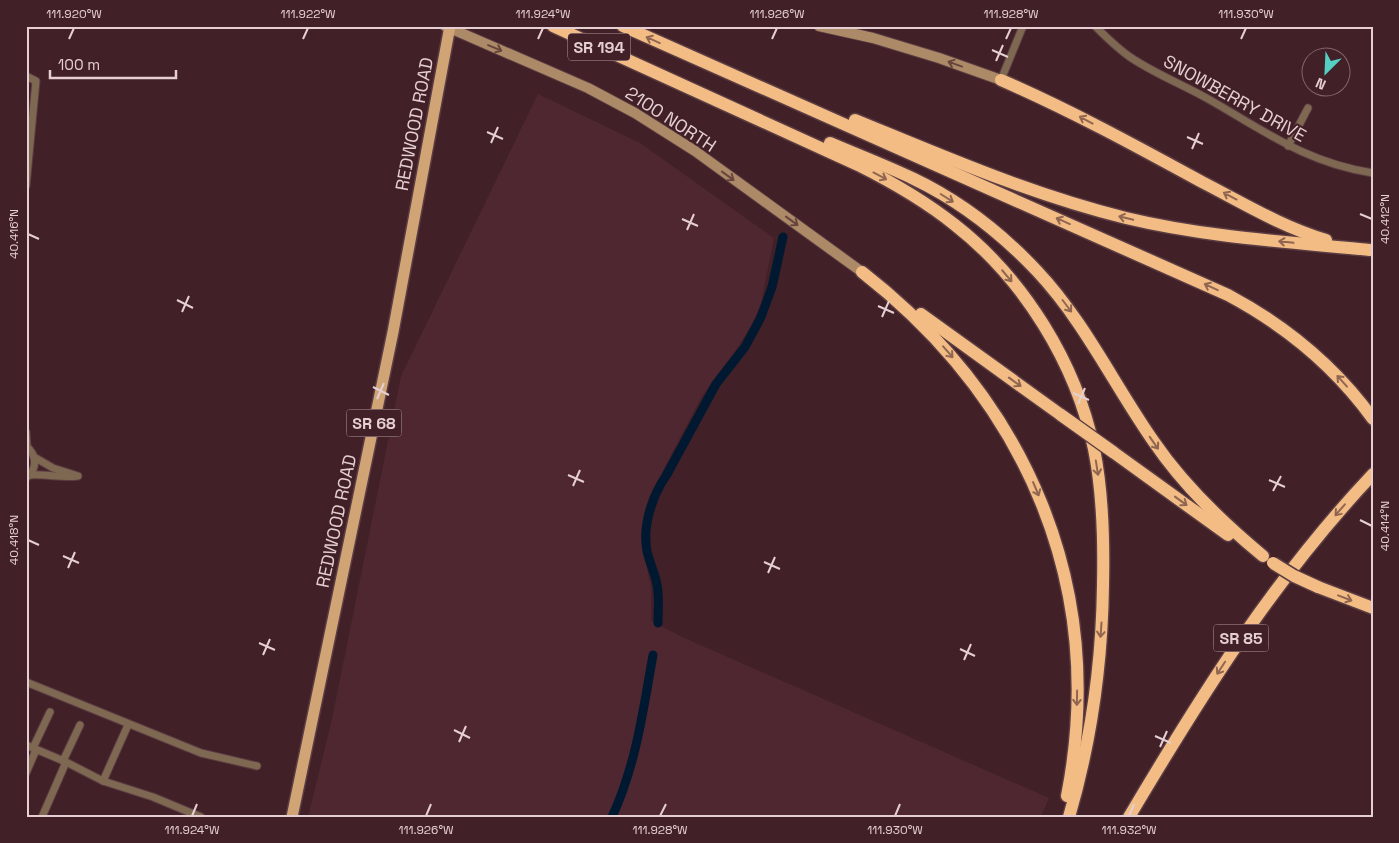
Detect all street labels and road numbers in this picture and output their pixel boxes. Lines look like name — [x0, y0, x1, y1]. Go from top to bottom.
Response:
road number: SR 194 — [568, 34, 630, 61]
street label: SNOWBERRY DRIVE — [1160, 49, 1310, 147]
street label: REDWOOD ROAD — [390, 55, 438, 193]
street label: 2100 NORTH — [621, 81, 721, 157]
road number: SR 68 — [346, 409, 402, 436]
street label: REDWOOD ROAD — [311, 452, 361, 590]
road number: SR 85 — [1214, 624, 1268, 651]

